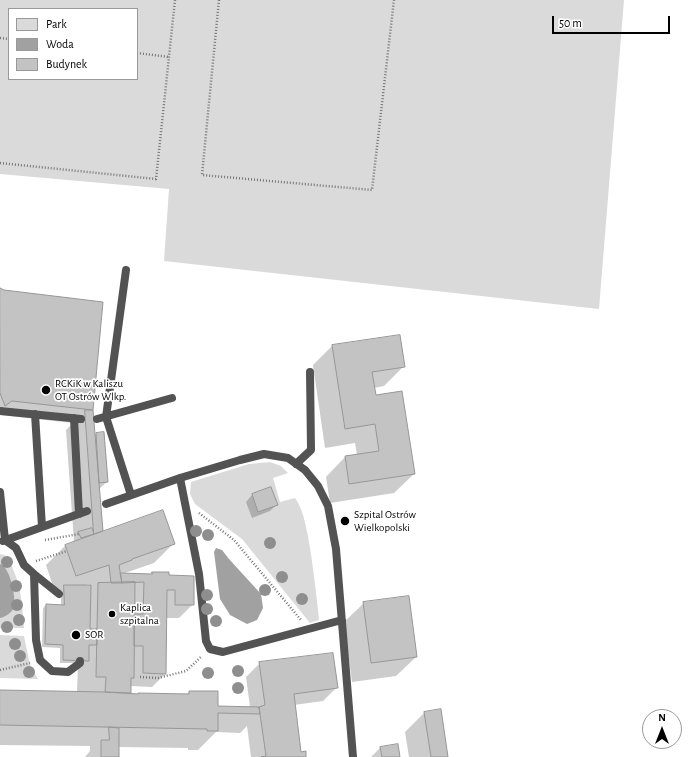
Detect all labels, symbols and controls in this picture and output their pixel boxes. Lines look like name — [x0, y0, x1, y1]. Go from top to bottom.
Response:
legend — [8, 8, 138, 80]
scale bar — [554, 8, 672, 34]
text: 50 m — [559, 17, 582, 29]
text: Park — [46, 18, 67, 30]
text: Woda — [46, 38, 74, 50]
text: Budynek — [46, 58, 87, 70]
place label: RCKiK w Kaliszu OT Ostrów Wlkp. — [55, 377, 126, 403]
marker: RCKiK w Kaliszu OT Ostrów Wlkp. — [40, 384, 52, 396]
place label: Szpital Ostrów Wielkopolski — [354, 508, 416, 534]
marker: Szpital Ostrów Wielkopolski — [339, 515, 351, 527]
place label: Kaplica szpitalna — [120, 601, 159, 627]
marker: Kaplica szpitalna — [107, 609, 117, 619]
place label: SOR — [85, 628, 103, 642]
marker: SOR — [70, 629, 82, 641]
north arrow — [642, 709, 682, 749]
text: N — [658, 712, 666, 723]

